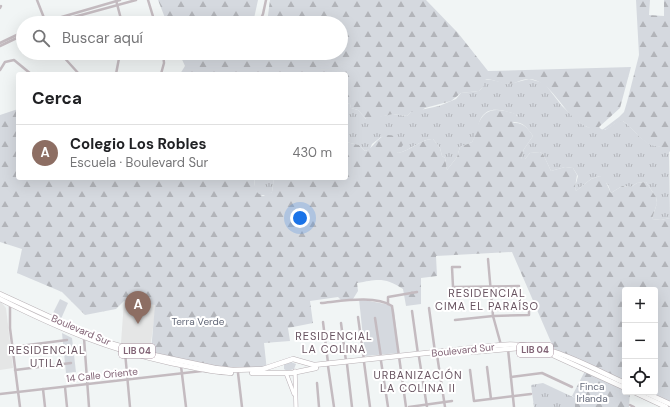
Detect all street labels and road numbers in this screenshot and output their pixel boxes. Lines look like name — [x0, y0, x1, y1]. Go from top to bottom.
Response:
street label: Boulevard Sur — [49, 312, 113, 349]
street label: Boulevard Sur — [431, 340, 496, 360]
road number: LIB 04 — [517, 343, 553, 357]
road number: LIB 04 — [119, 344, 155, 358]
street label: 14 Calle Oriente — [66, 365, 139, 385]

